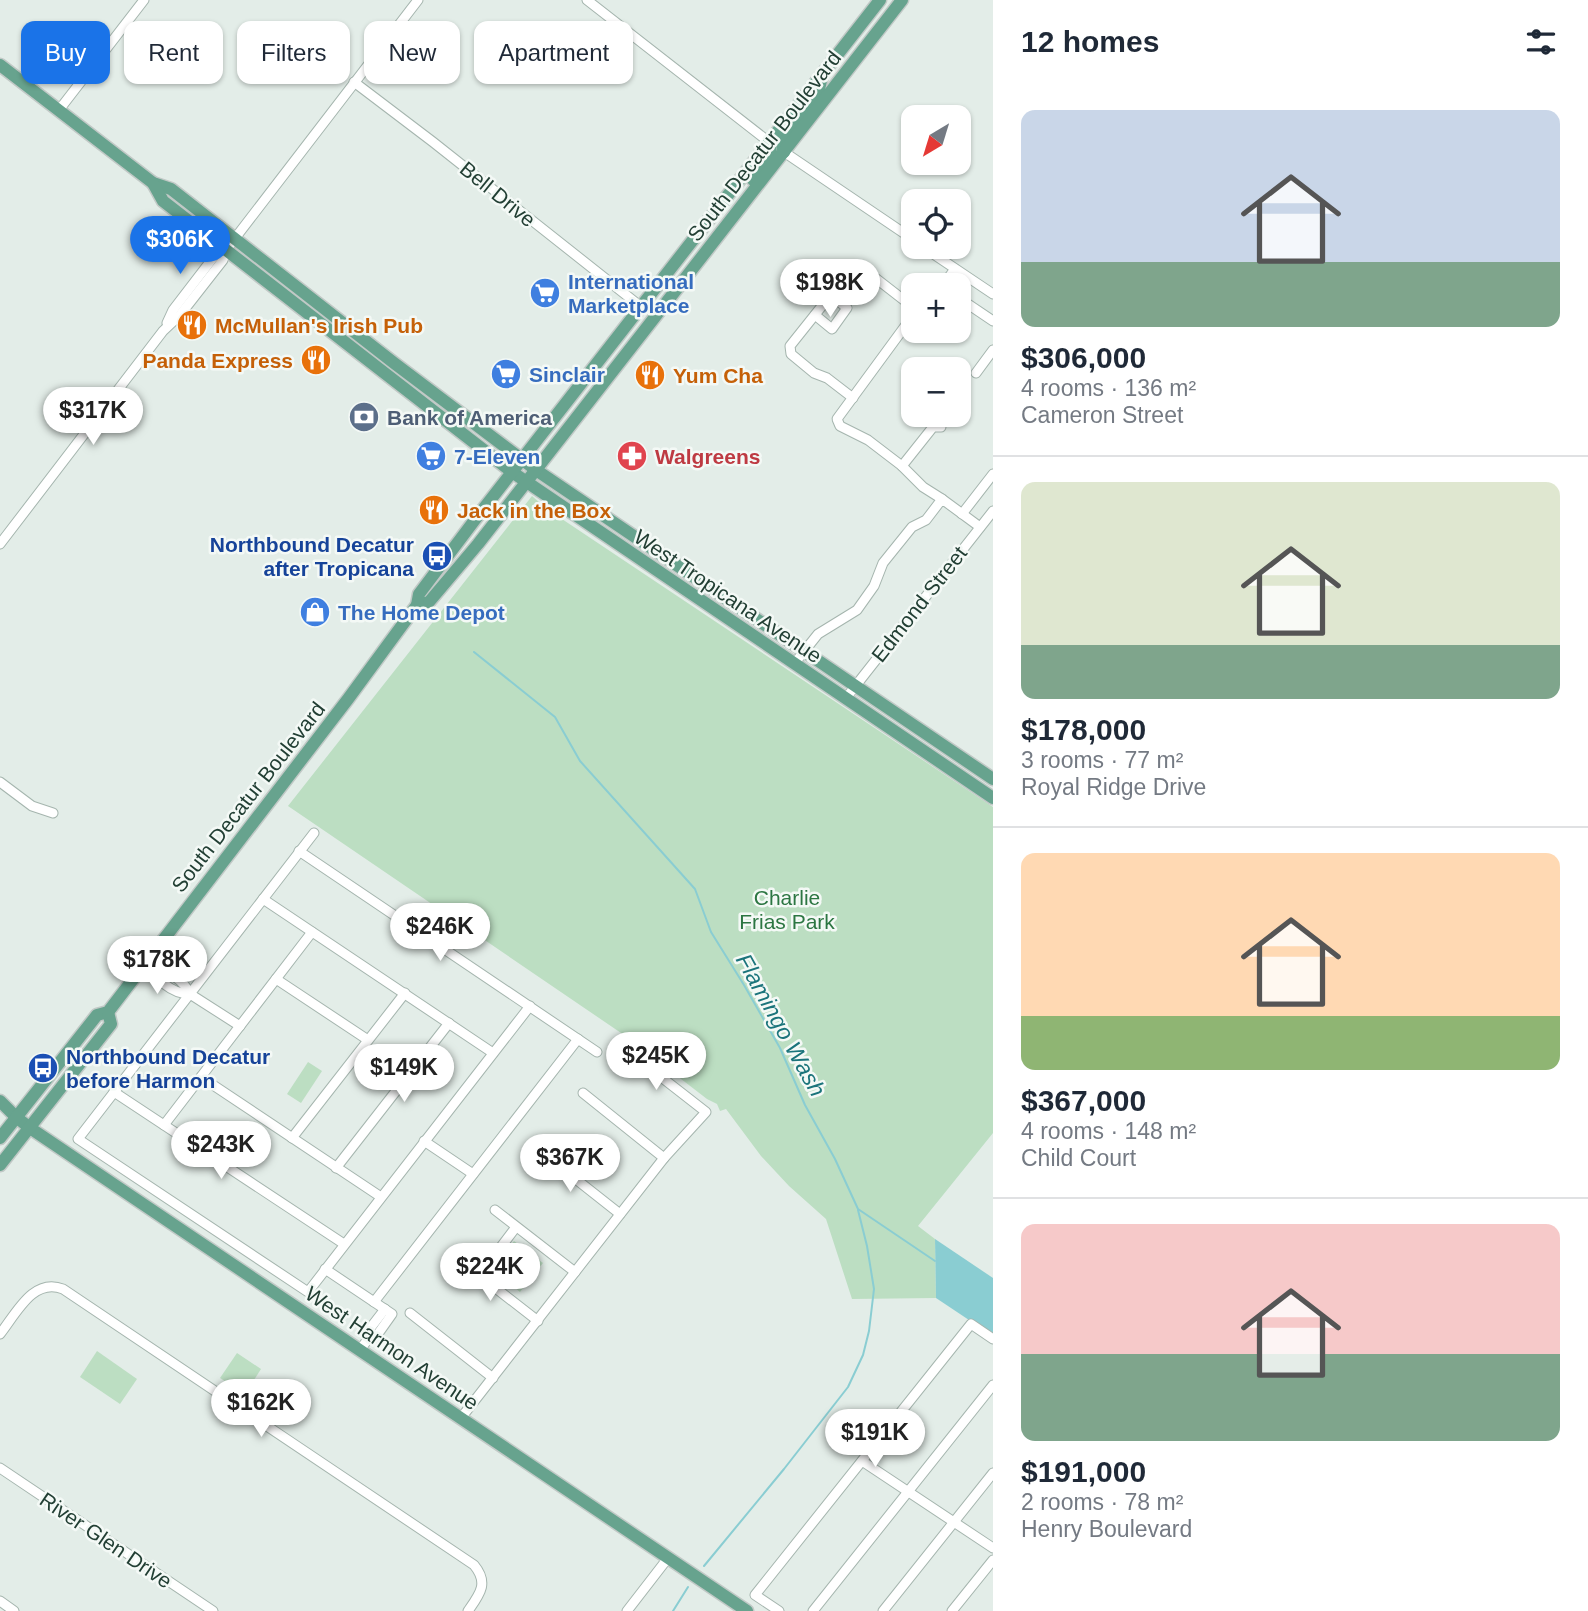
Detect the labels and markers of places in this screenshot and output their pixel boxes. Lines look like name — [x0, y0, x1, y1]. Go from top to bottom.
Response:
pin: $306K — [131, 216, 229, 276]
pin: $198K — [781, 260, 879, 319]
place label: International Marketplace — [568, 270, 694, 317]
supermarket icon: International Marketplace — [528, 276, 562, 310]
restaurant icon: McMullan's Irish Pub — [175, 308, 209, 342]
place label: McMullan's Irish Pub — [215, 314, 423, 337]
restaurant icon: Panda Express — [299, 343, 333, 377]
place label: Panda Express — [142, 349, 293, 372]
supermarket icon: Sinclair — [489, 357, 523, 391]
restaurant icon: Yum Cha — [633, 358, 667, 392]
place label: Sinclair — [529, 363, 605, 386]
place label: Yum Cha — [673, 364, 763, 387]
pin: $317K — [44, 388, 142, 447]
bank icon: Bank of America — [347, 400, 381, 434]
place label: Bank of America — [387, 406, 552, 429]
supermarket icon: 7-Eleven — [414, 439, 448, 473]
pharmacy icon: Walgreens — [615, 439, 649, 473]
place label: 7-Eleven — [454, 445, 540, 468]
place label: Walgreens — [655, 445, 760, 468]
restaurant icon: Jack in the Box — [417, 493, 451, 527]
place label: Jack in the Box — [457, 499, 611, 522]
place label: Northbound Decatur after Tropicana — [210, 533, 414, 580]
bus stop icon: Northbound Decatur after Tropicana — [420, 539, 454, 573]
shop icon: The Home Depot — [298, 595, 332, 629]
place label: The Home Depot — [338, 601, 505, 624]
pin: $246K — [391, 904, 489, 963]
pin: $178K — [108, 936, 206, 996]
pin: $245K — [607, 1032, 705, 1092]
pin: $149K — [355, 1044, 453, 1104]
place label: Northbound Decatur before Harmon — [66, 1045, 270, 1092]
bus stop icon: Northbound Decatur before Harmon — [26, 1051, 60, 1085]
pin: $243K — [172, 1122, 270, 1181]
pin: $367K — [521, 1134, 619, 1194]
pin: $224K — [441, 1244, 539, 1303]
pin: $162K — [212, 1380, 310, 1439]
pin: $191K — [826, 1410, 924, 1469]

